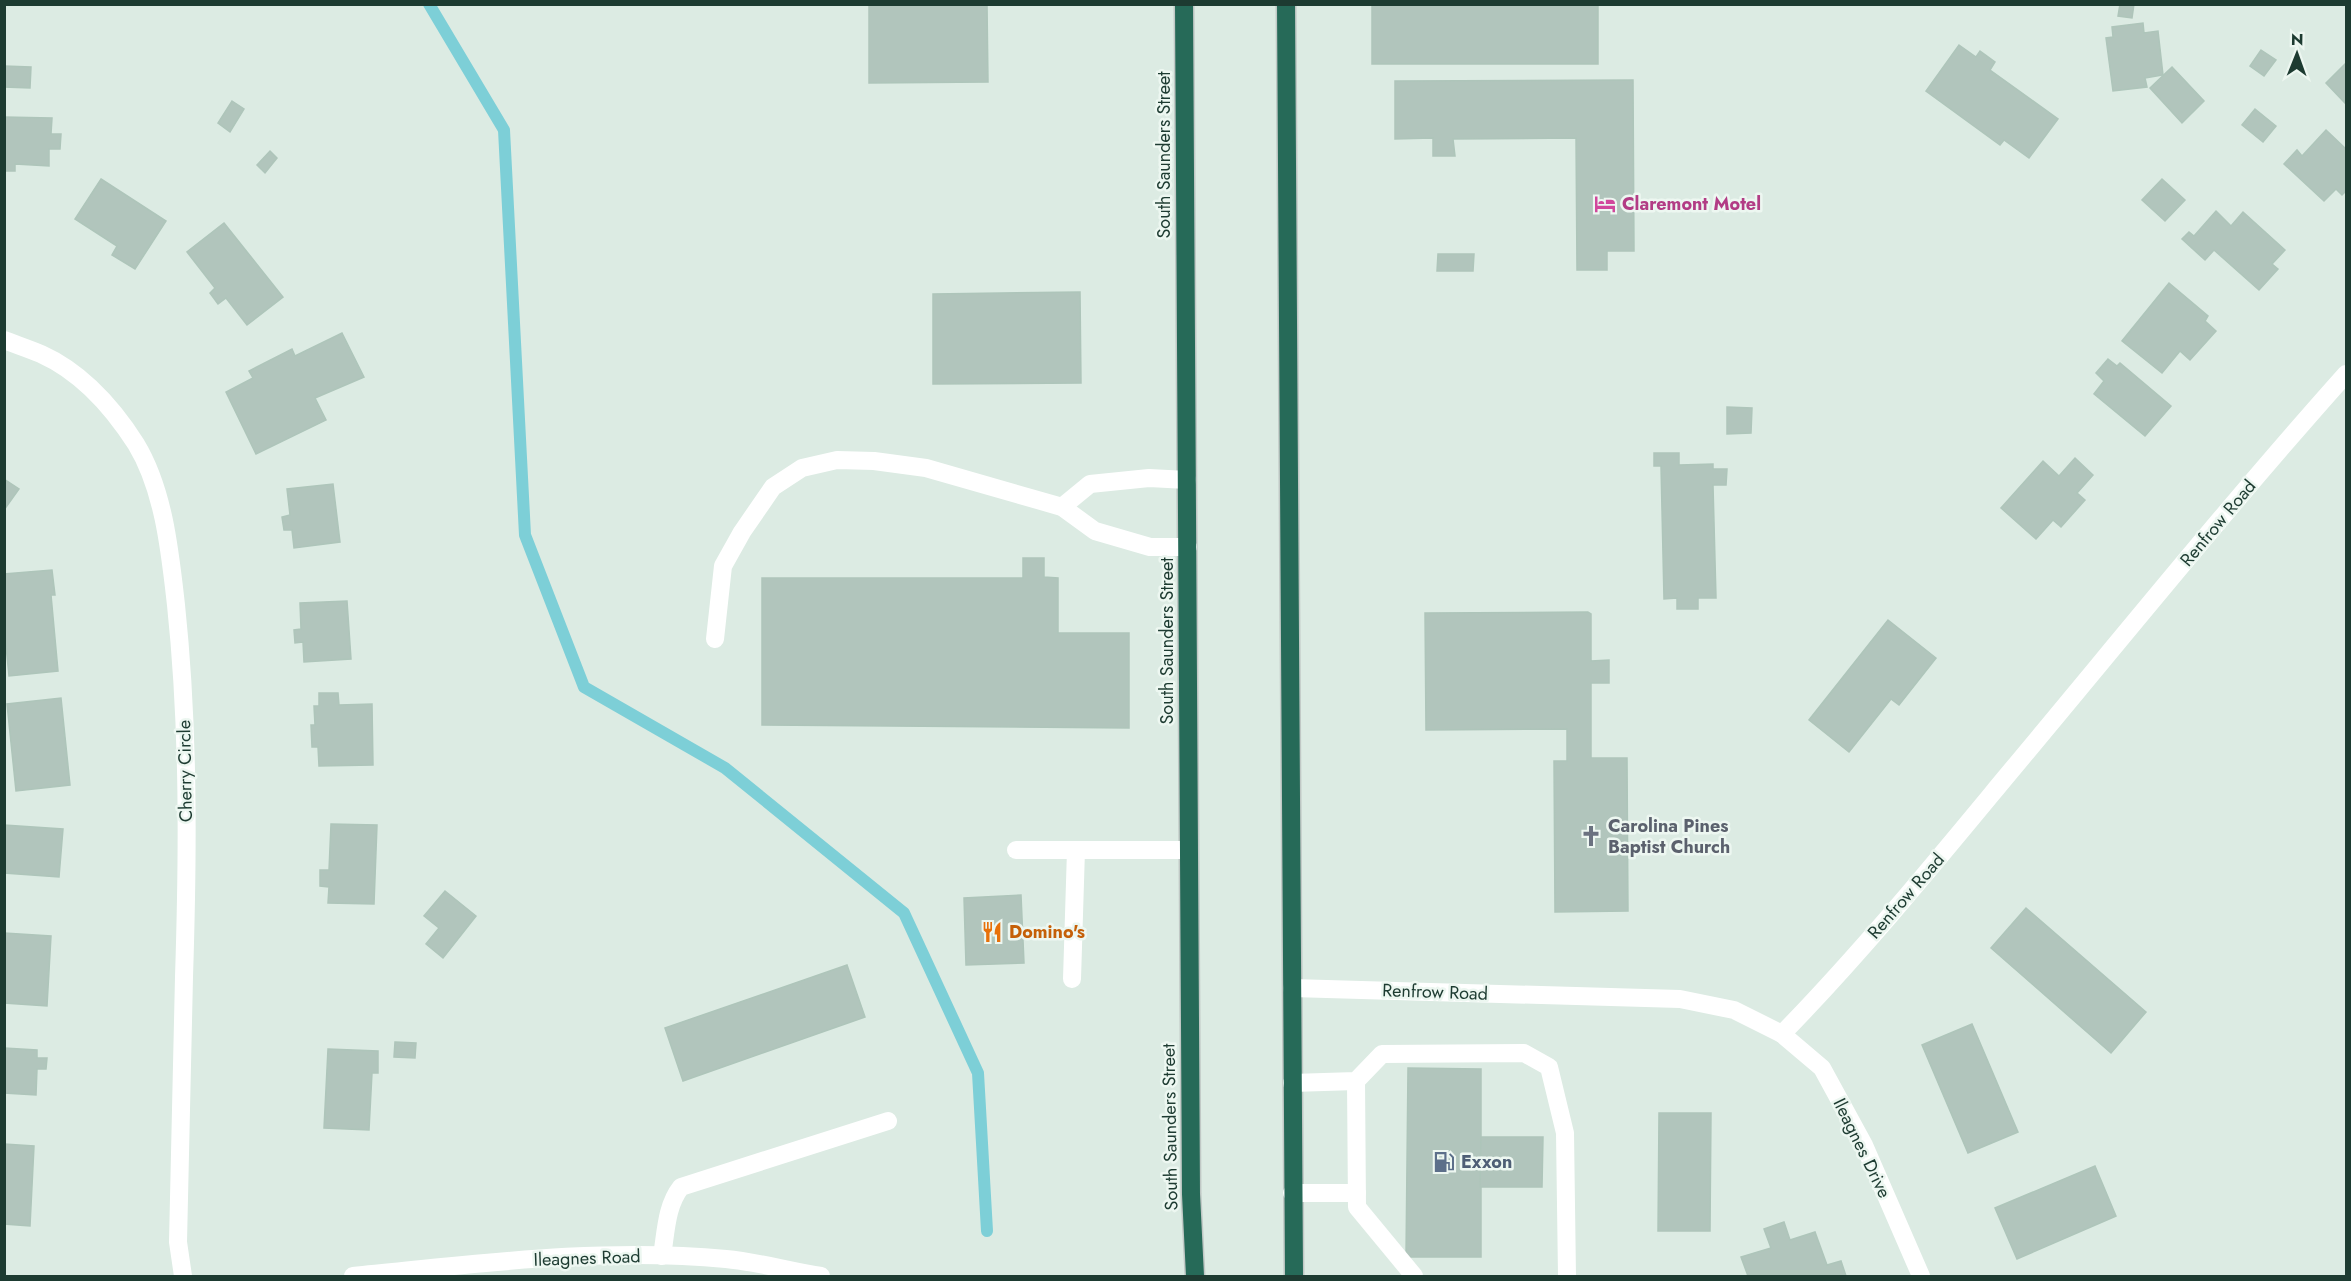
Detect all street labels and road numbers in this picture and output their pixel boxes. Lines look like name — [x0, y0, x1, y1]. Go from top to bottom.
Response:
street label: South Saunders Street — [1151, 71, 1177, 239]
street label: Renfrow Road — [2174, 474, 2262, 572]
street label: South Saunders Street — [1154, 557, 1180, 725]
street label: Cherry Circle — [171, 720, 199, 822]
street label: Renfrow Road — [1861, 848, 1951, 944]
street label: Renfrow Road — [1382, 977, 1488, 1007]
street label: South Saunders Street — [1156, 1043, 1184, 1211]
street label: Ileagnes Drive — [1827, 1094, 1897, 1202]
street label: Ileagnes Road — [533, 1243, 641, 1273]

